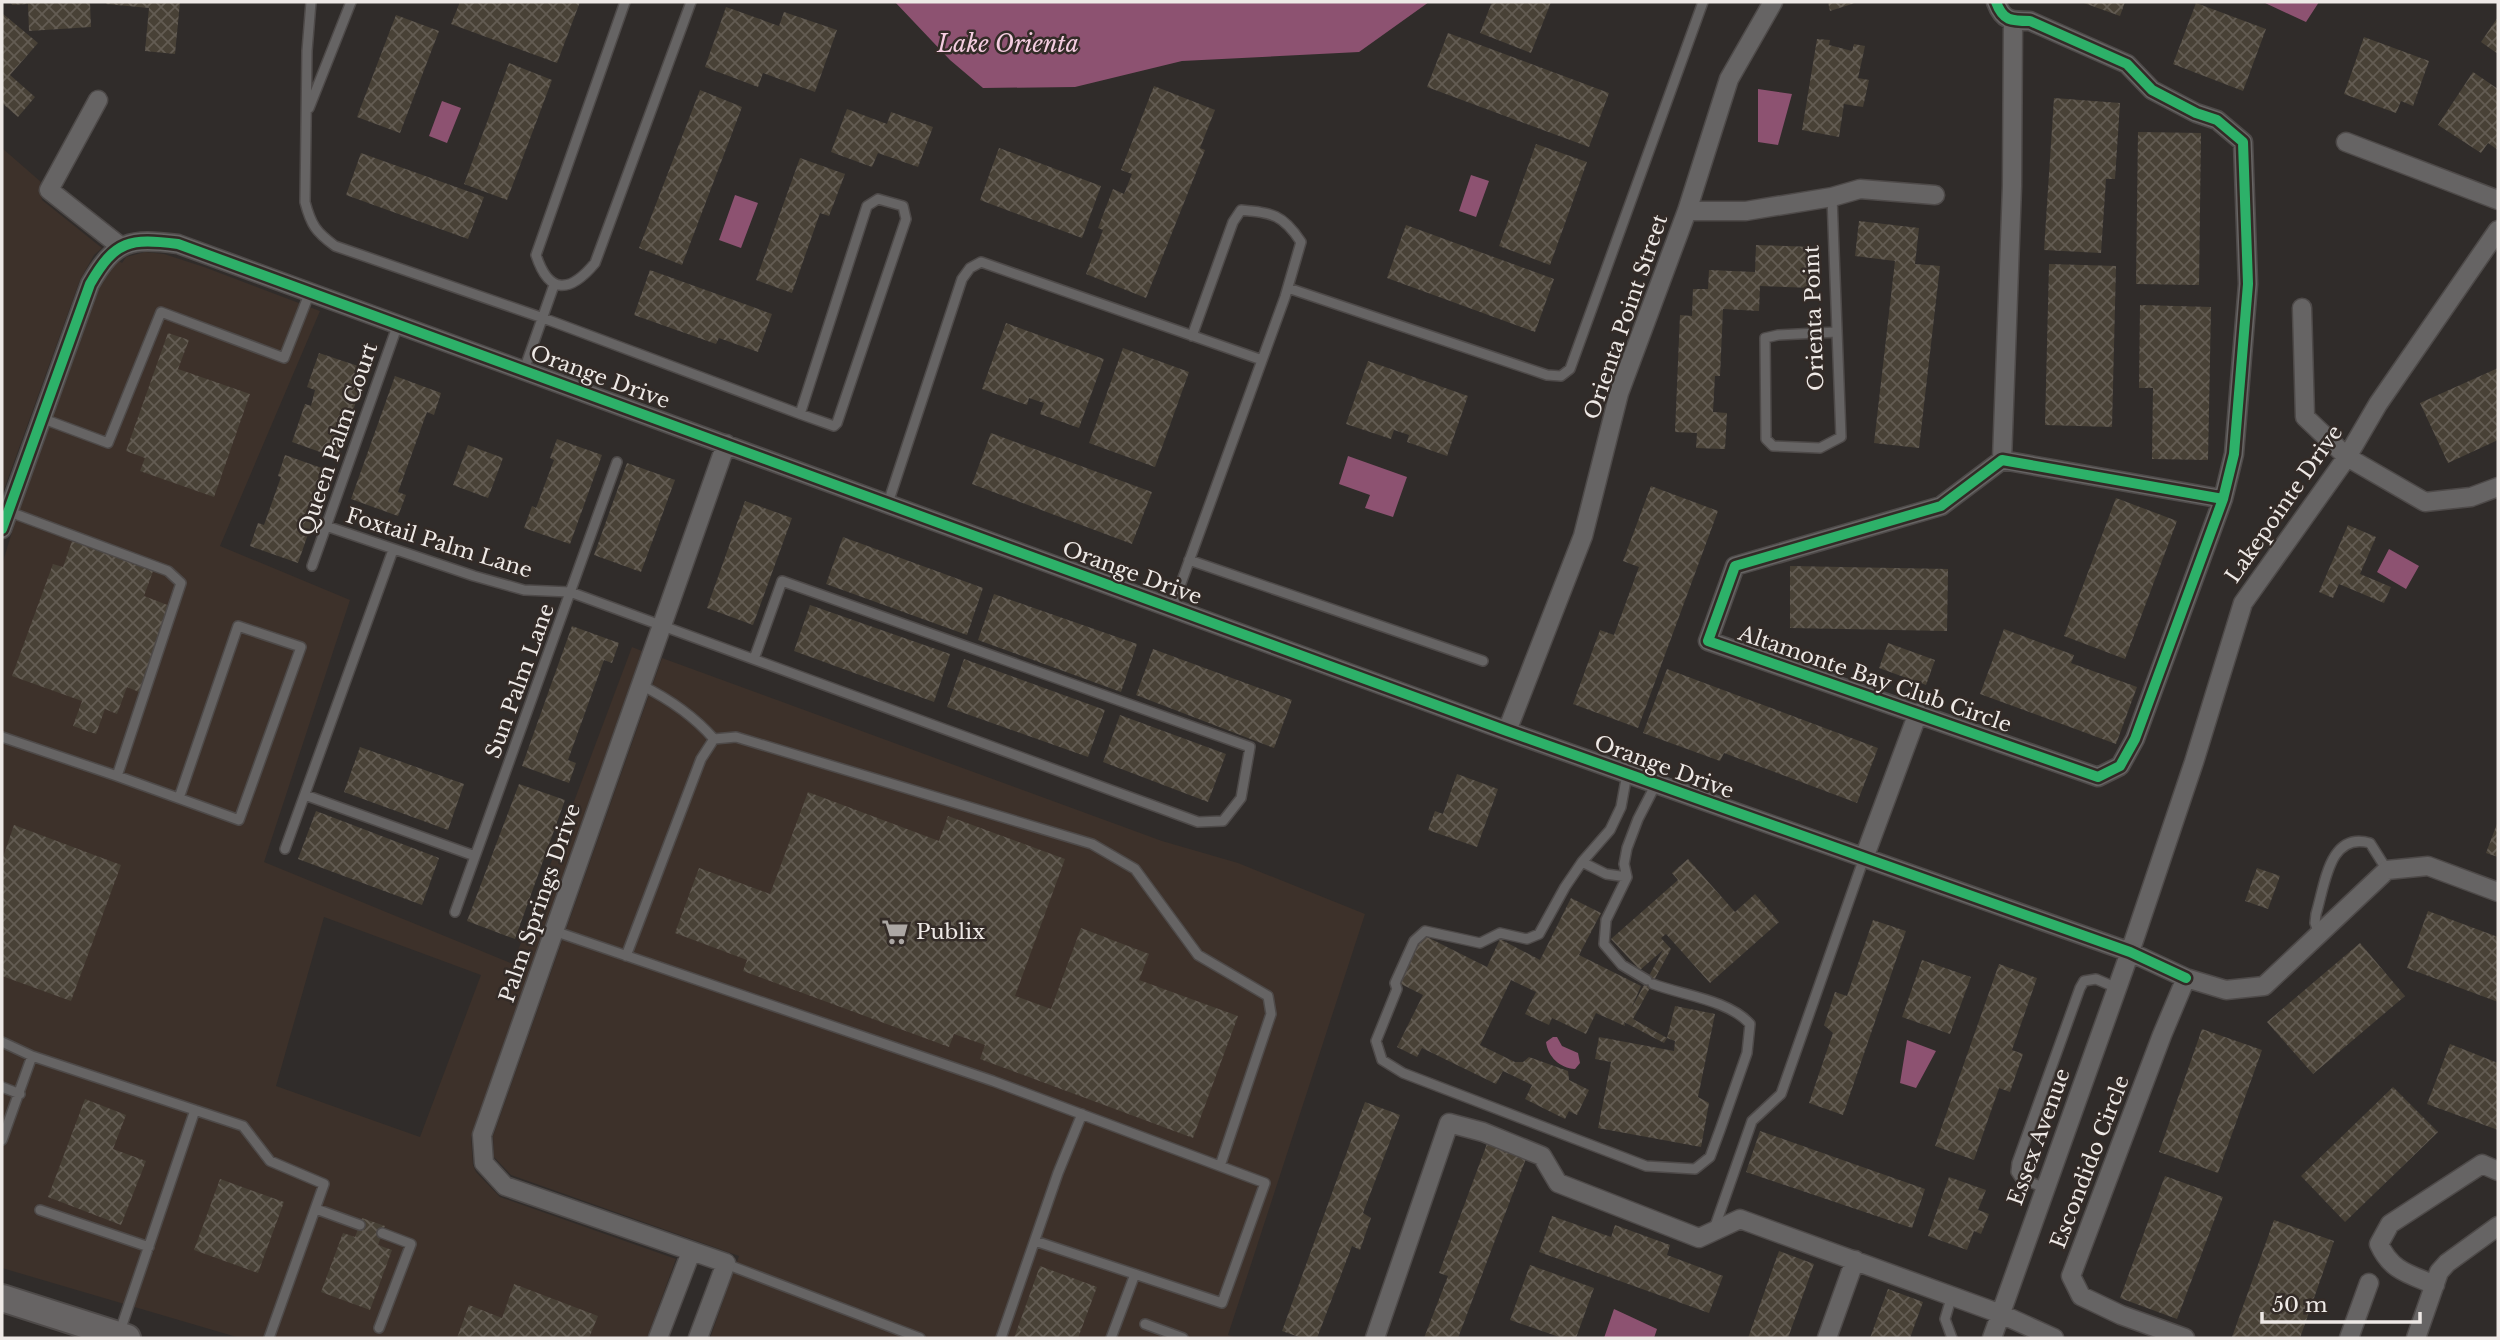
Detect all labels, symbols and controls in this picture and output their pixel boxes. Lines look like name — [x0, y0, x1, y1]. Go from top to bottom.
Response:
water label: Lake Orienta — [936, 30, 1079, 58]
street label: Orienta Point Street — [1579, 211, 1673, 423]
street label: Orienta Point — [1798, 245, 1830, 391]
street label: Queen Palm Court — [293, 339, 383, 539]
street label: Orange Drive — [527, 340, 673, 414]
street label: Lakepointe Drive — [2220, 420, 2348, 588]
street label: Foxtail Palm Lane — [343, 502, 535, 584]
street label: Orange Drive — [1059, 536, 1205, 610]
street label: Sun Palm Lane — [480, 600, 560, 762]
street label: Altamonte Bay Club Circle — [1734, 620, 2015, 738]
street label: Orange Drive — [1591, 730, 1737, 804]
street label: Palm Springs Drive — [494, 800, 586, 1006]
supermarket icon: Publix — [880, 917, 910, 947]
place label: Publix — [916, 919, 985, 945]
street label: Essex Avenue — [2002, 1065, 2076, 1209]
street label: Escondido Circle — [2045, 1072, 2135, 1252]
scale bar — [2262, 1280, 2420, 1324]
text: 50 m — [2272, 1292, 2328, 1318]

